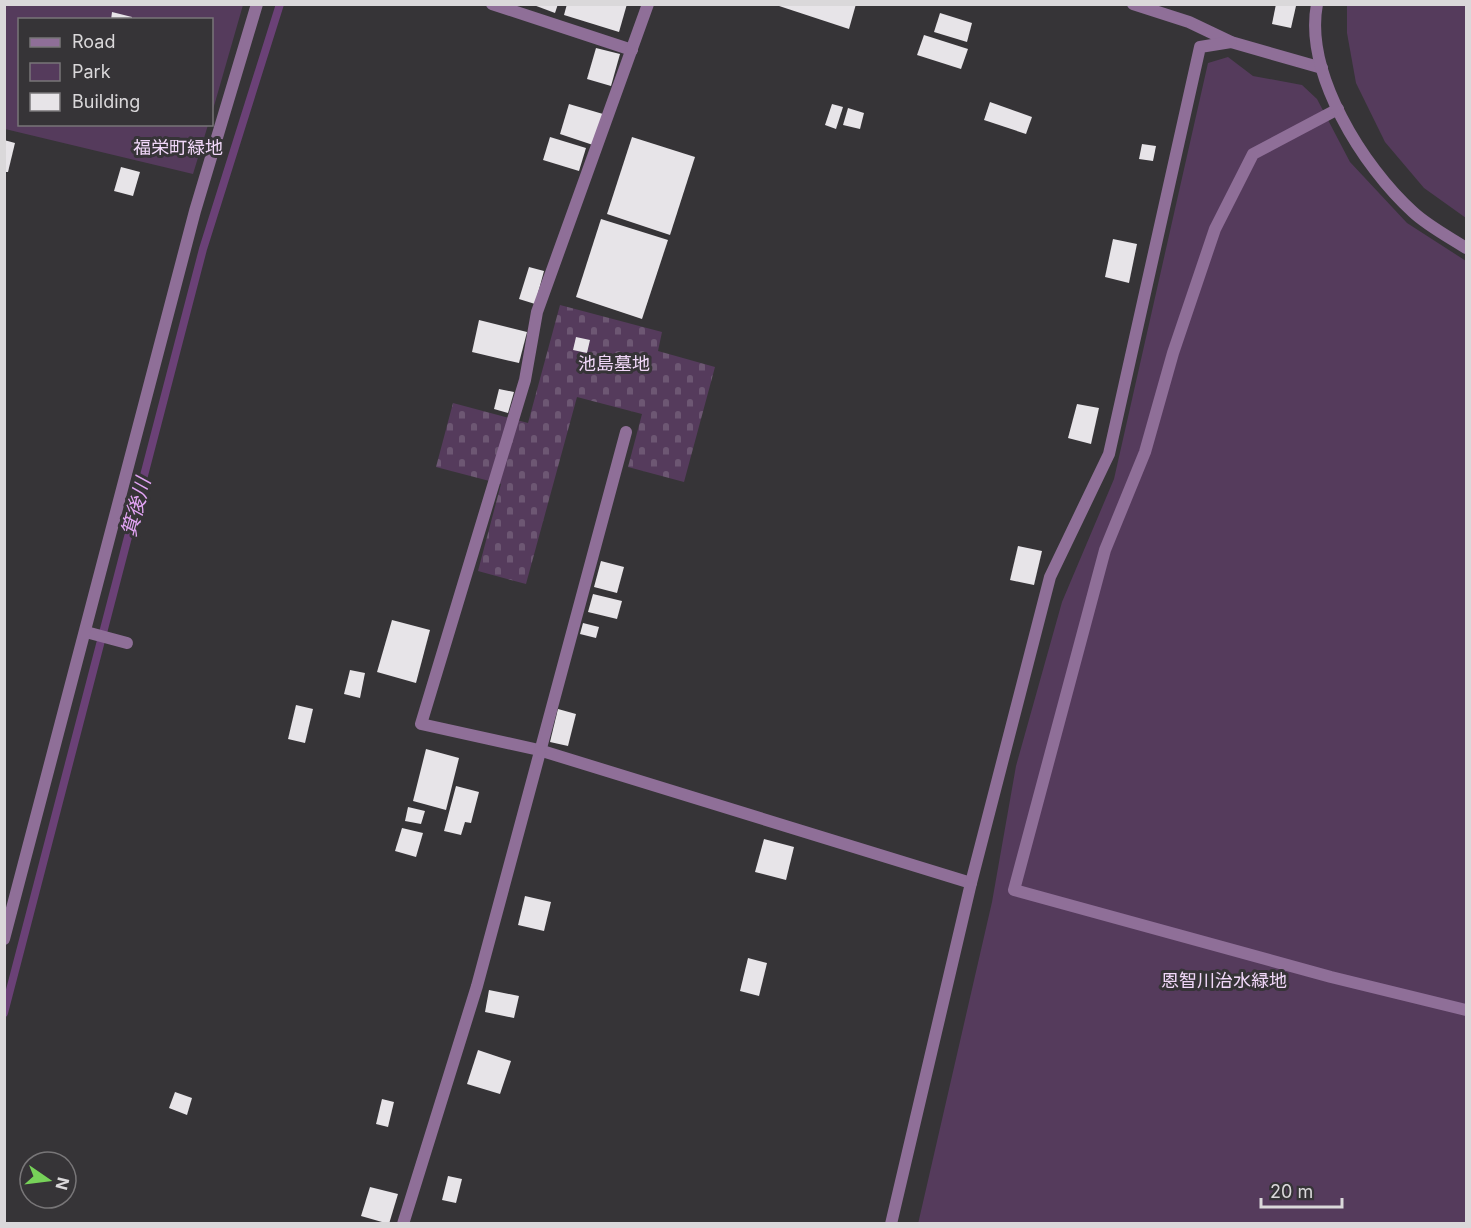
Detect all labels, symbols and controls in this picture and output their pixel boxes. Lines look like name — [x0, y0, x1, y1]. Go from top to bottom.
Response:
legend — [18, 18, 213, 126]
text: Road — [72, 31, 115, 52]
text: Park — [72, 61, 111, 82]
text: Building — [72, 91, 140, 112]
park label: 福栄町緑地 — [133, 137, 223, 158]
park label: 池島墓地 — [578, 353, 650, 374]
water label: 箕後川 — [117, 473, 156, 539]
park label: 恩智川治水緑地 — [1161, 970, 1287, 991]
north arrow — [18, 1150, 78, 1210]
scale bar — [1261, 1171, 1342, 1209]
text: N — [51, 1175, 74, 1192]
text: 20 m — [1270, 1181, 1313, 1202]

